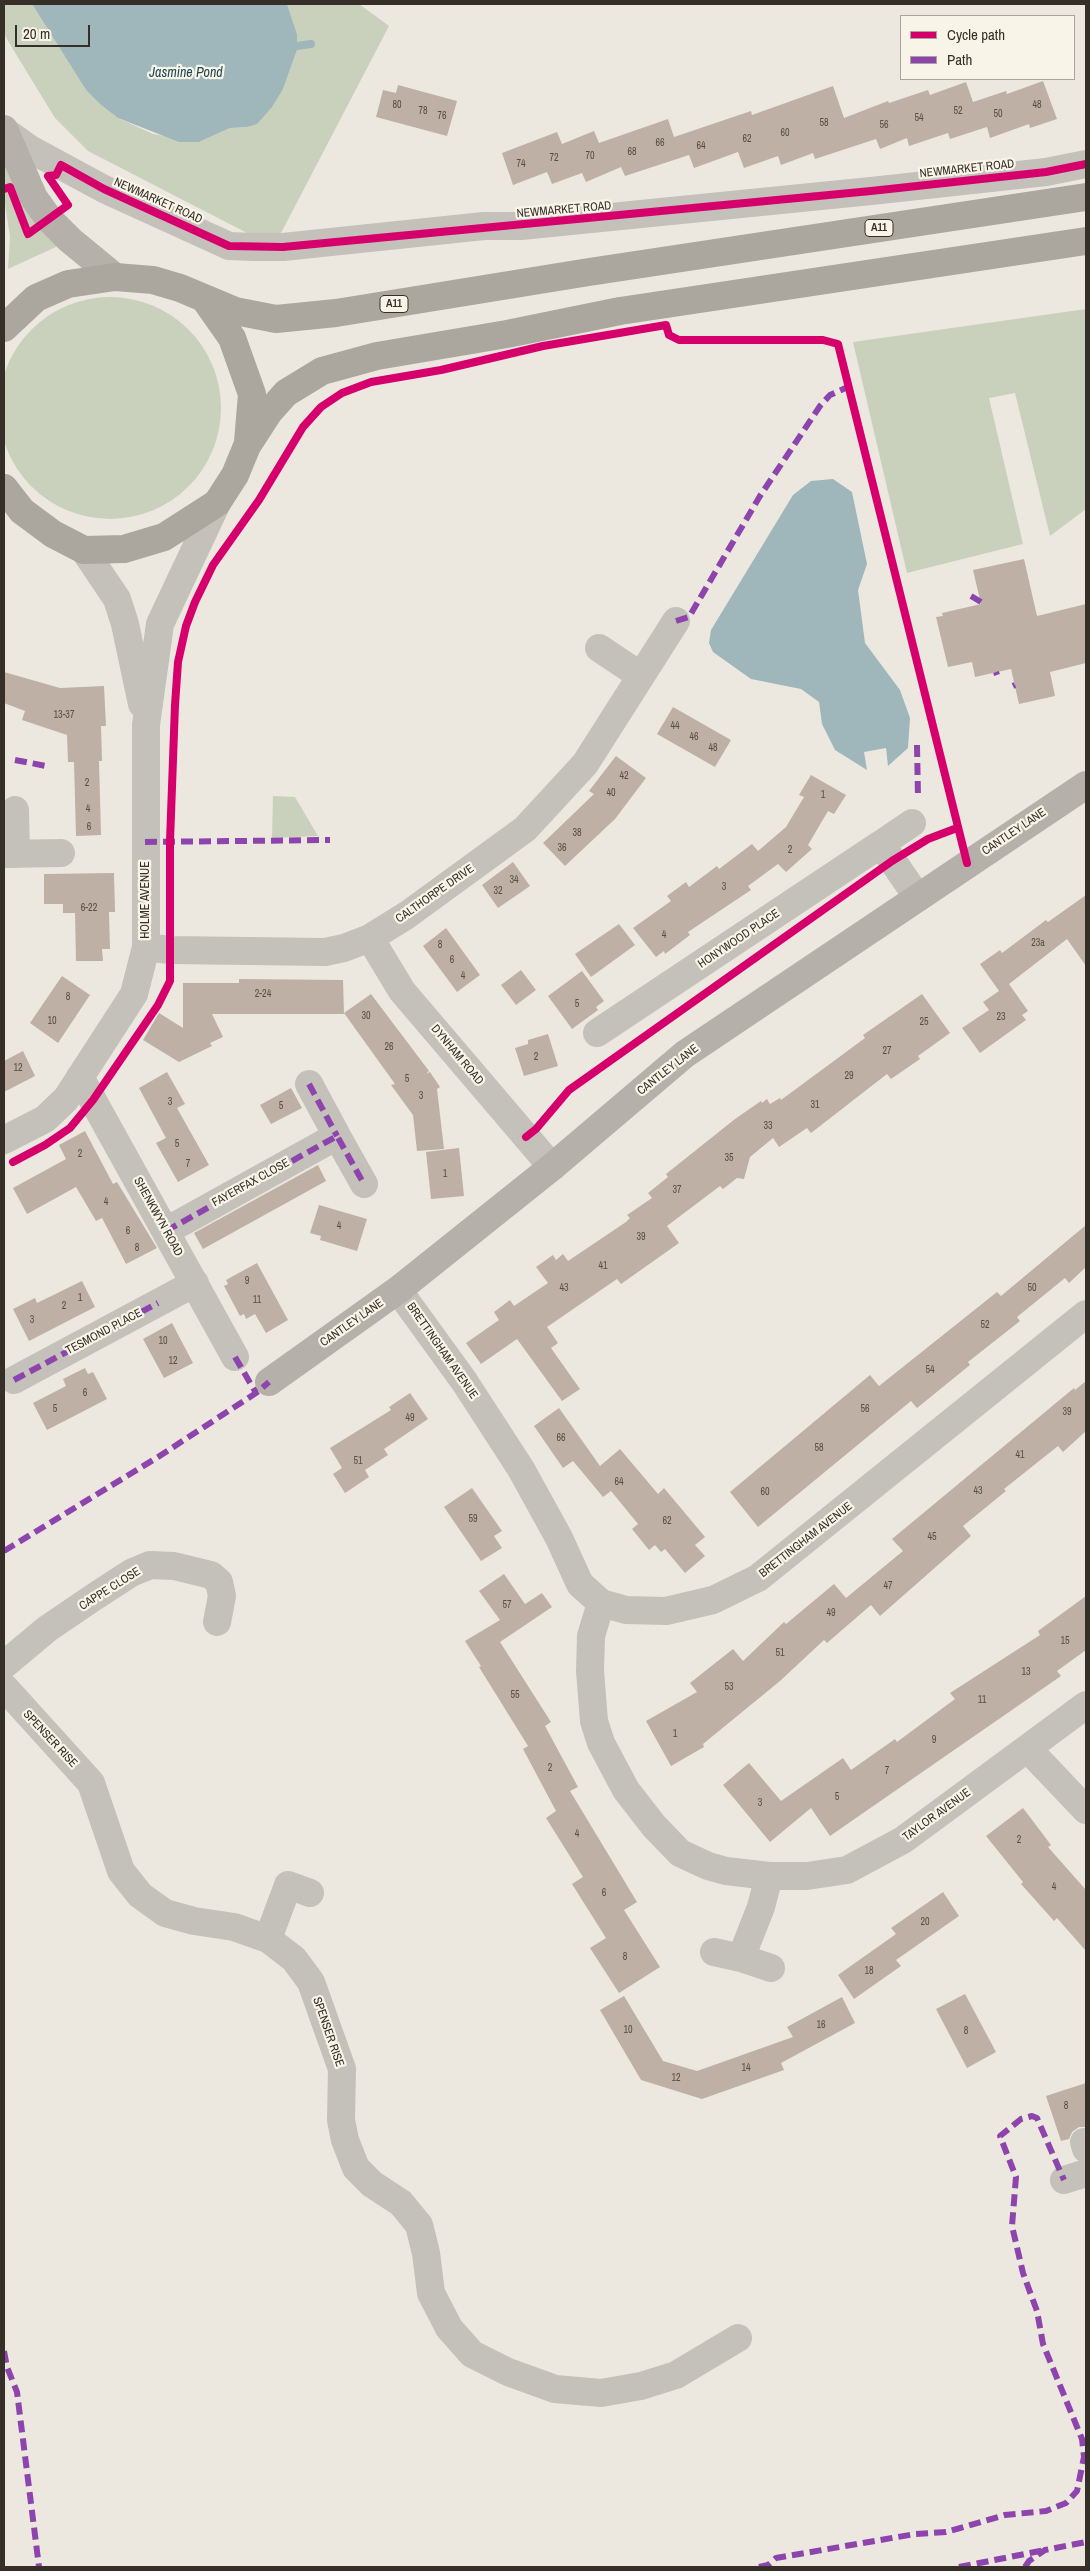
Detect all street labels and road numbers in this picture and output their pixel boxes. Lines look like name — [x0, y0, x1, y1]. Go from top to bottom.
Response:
street label: NEWMARKET ROAD — [919, 157, 1015, 181]
street label: NEWMARKET ROAD — [112, 175, 204, 227]
street label: NEWMARKET ROAD — [516, 199, 612, 221]
road number: A11 — [865, 220, 893, 237]
road number: A11 — [380, 296, 408, 312]
street label: CANTLEY LANE — [979, 805, 1049, 859]
street label: HOLME AVENUE — [139, 861, 153, 939]
street label: CALTHORPE DRIVE — [393, 862, 477, 926]
street label: HONYWOOD PLACE — [696, 906, 782, 972]
street label: DYNHAM ROAD — [428, 1022, 486, 1088]
street label: CANTLEY LANE — [634, 1042, 702, 1098]
street label: FAYERFAX CLOSE — [210, 1156, 292, 1210]
street label: SHENKWYN ROAD — [130, 1175, 186, 1259]
street label: CANTLEY LANE — [318, 1296, 386, 1350]
street label: BRETTINGHAM AVENUE — [403, 1300, 481, 1402]
street label: TESMOND PLACE — [63, 1306, 145, 1358]
street label: BRETTINGHAM AVENUE — [757, 1499, 855, 1581]
street label: CAPPE CLOSE — [77, 1564, 143, 1614]
street label: SPENSER RISE — [20, 1707, 80, 1771]
street label: TAYLOR AVENUE — [900, 1786, 974, 1844]
street label: SPENSER RISE — [309, 1995, 347, 2069]

